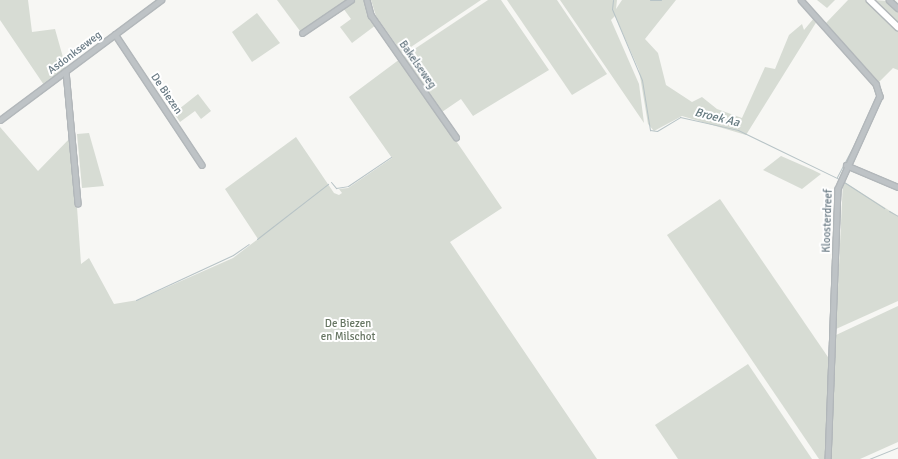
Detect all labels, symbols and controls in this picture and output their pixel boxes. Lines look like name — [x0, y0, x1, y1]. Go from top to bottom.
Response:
street label: Asdonkseweg — [46, 29, 104, 77]
street label: Bakelseweg — [396, 38, 438, 92]
street label: De Biezen — [148, 71, 184, 117]
water label: Broek Aa — [693, 105, 741, 131]
street label: Kloosterdreef — [820, 189, 836, 253]
park label: De Biezen en Milschot — [321, 318, 375, 344]

